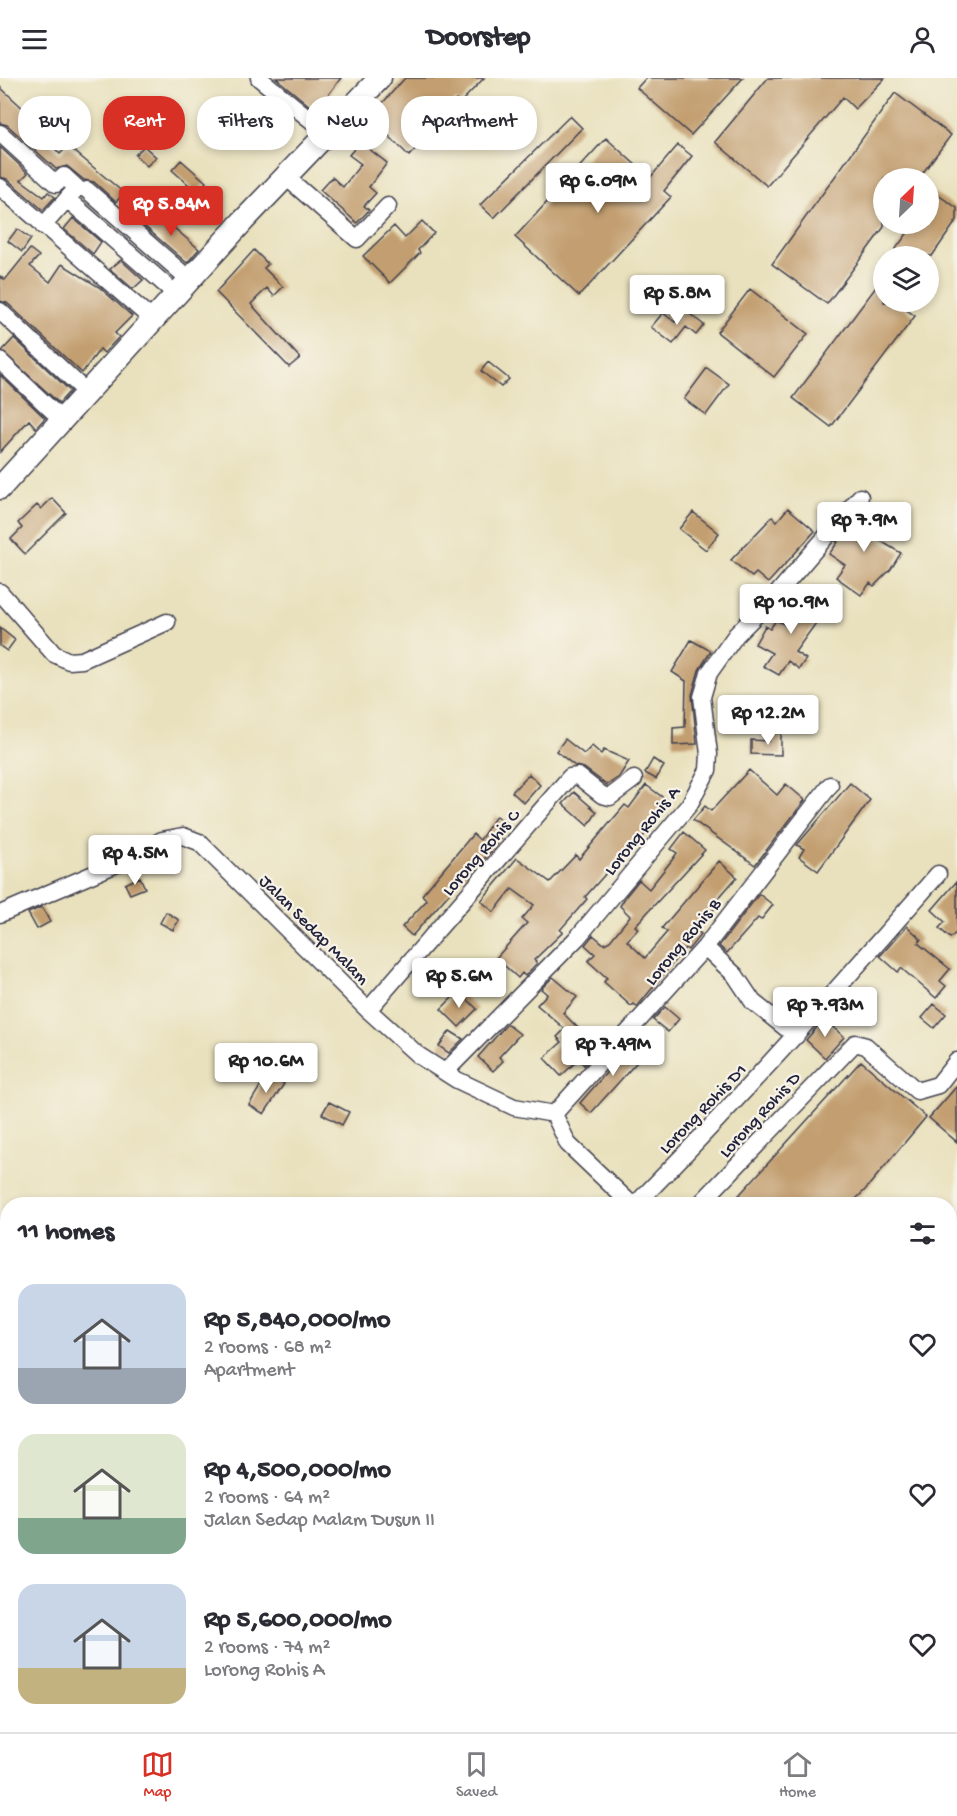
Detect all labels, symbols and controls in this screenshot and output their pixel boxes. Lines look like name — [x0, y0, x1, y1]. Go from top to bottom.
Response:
icon: menu — [18, 23, 51, 56]
text: Doorstep — [427, 23, 530, 55]
icon: person — [906, 23, 939, 56]
chip: Buy — [18, 96, 91, 150]
chip: Rent — [103, 96, 185, 150]
chip: Filters — [197, 96, 294, 150]
chip: New — [306, 96, 389, 150]
chip: Apartment — [401, 96, 537, 150]
pin: Rp 6.09M — [536, 163, 660, 214]
north arrow — [873, 168, 939, 234]
map controls — [873, 168, 939, 312]
text: Rp 6.09M — [560, 171, 636, 194]
pin: Rp 5.84M — [109, 186, 233, 237]
text: Rp 5.84M — [133, 194, 209, 217]
button: layers — [873, 246, 939, 312]
pin: Rp 5.8M — [622, 275, 732, 326]
text: Rp 5.8M — [644, 283, 710, 306]
pin: Rp 7.9M — [809, 502, 919, 553]
text: Rp 7.9M — [831, 510, 897, 533]
pin: Rp 10.9M — [729, 584, 853, 635]
text: Rp 10.9M — [754, 592, 828, 615]
pin: Rp 12.2M — [706, 695, 830, 746]
text: Rp 12.2M — [732, 703, 804, 726]
street label: Lorong Rohis A — [601, 782, 686, 880]
street label: Lorong Rohis C — [439, 805, 526, 901]
pin: Rp 4.5M — [80, 835, 190, 886]
text: Rp 4.5M — [102, 843, 168, 866]
street label: Jalan Sedap Malam — [254, 871, 373, 990]
street label: Lorong Rohis B — [641, 894, 727, 990]
pin: Rp 5.6M — [404, 958, 514, 1009]
text: Rp 5.6M — [426, 966, 492, 989]
pin: Rp 7.93M — [763, 987, 887, 1038]
text: Rp 7.93M — [787, 995, 863, 1018]
pin: Rp 7.49M — [551, 1026, 675, 1077]
text: Rp 7.49M — [575, 1034, 651, 1057]
pin: Rp 10.6M — [204, 1043, 328, 1094]
text: Rp 10.6M — [229, 1051, 303, 1074]
street label: Lorong Rohis D1 — [656, 1060, 752, 1159]
street label: Lorong Rohis D — [716, 1068, 806, 1163]
icon: filters — [906, 1217, 939, 1250]
text: 11 homes — [18, 1218, 114, 1249]
text: Rp 5,840,000/mo — [204, 1306, 390, 1337]
icon: home — [66, 1308, 138, 1380]
icon: heart — [906, 1328, 939, 1361]
text: 2 rooms · 68 m² — [204, 1337, 332, 1360]
text: Apartment — [204, 1360, 294, 1383]
text: Rp 4,500,000/mo — [204, 1456, 391, 1487]
icon: home — [66, 1458, 138, 1530]
icon: heart — [906, 1478, 939, 1511]
text: 2 rooms · 64 m² — [204, 1487, 330, 1510]
text: Jalan Sedap Malam Dusun II — [204, 1510, 435, 1533]
text: Rp 5,600,000/mo — [204, 1606, 392, 1637]
icon: home — [66, 1608, 138, 1680]
icon: heart — [906, 1628, 939, 1661]
text: 2 rooms · 74 m² — [204, 1637, 330, 1660]
text: Lorong Rohis A — [204, 1660, 325, 1683]
tab: Map — [141, 1748, 174, 1803]
tab: Saved — [456, 1748, 497, 1803]
tab: Home — [779, 1748, 816, 1803]

